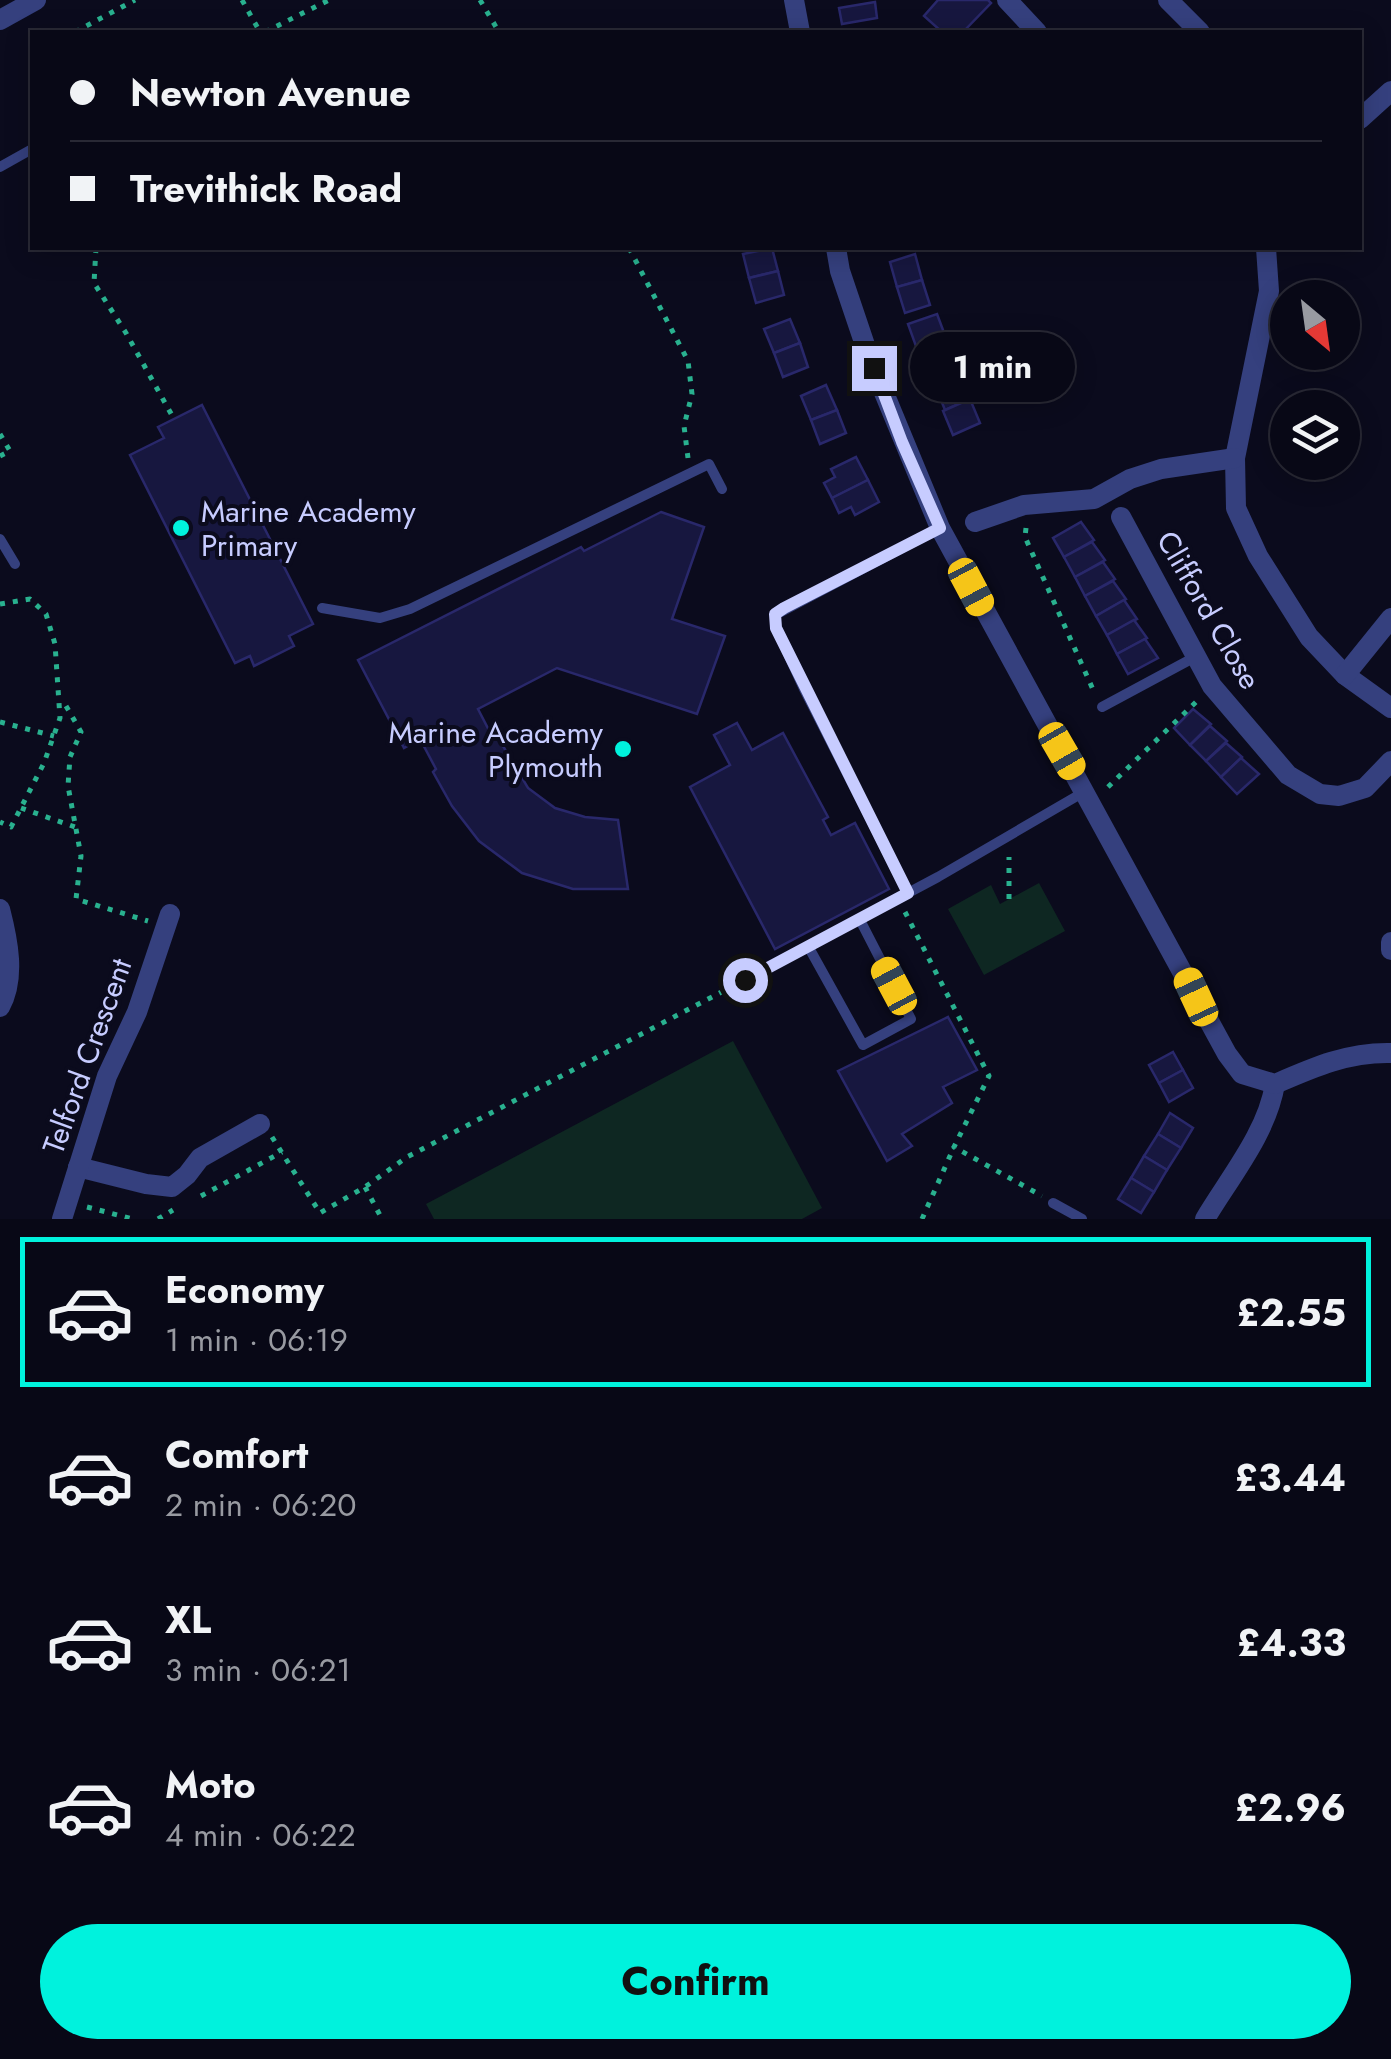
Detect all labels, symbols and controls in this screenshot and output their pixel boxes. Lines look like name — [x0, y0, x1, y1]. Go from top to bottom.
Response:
text: Newton Avenue — [130, 65, 411, 120]
text: Trevithick Road — [130, 161, 402, 216]
north arrow — [1270, 280, 1360, 370]
map controls — [1270, 280, 1360, 480]
callout: 1 min — [909, 333, 1074, 403]
text: 1 min — [953, 344, 1032, 390]
route end — [852, 346, 897, 391]
button: layers — [1270, 390, 1360, 480]
place label: Marine Academy Primary — [201, 490, 416, 567]
marker: Marine Academy Primary — [170, 517, 192, 539]
street label: Clifford Close — [1146, 523, 1272, 697]
car — [944, 553, 998, 621]
place label: Marine Academy Plymouth — [388, 711, 604, 788]
car — [1034, 718, 1090, 784]
marker: Marine Academy Plymouth — [612, 738, 634, 760]
street label: Telford Crescent — [32, 951, 143, 1160]
car — [867, 952, 921, 1020]
route start — [723, 958, 768, 1003]
car — [1170, 963, 1222, 1031]
text: Economy — [165, 1262, 324, 1317]
icon: car — [45, 1267, 135, 1357]
text: £2.55 — [1237, 1285, 1346, 1340]
text: 1 min · 06:19 — [165, 1317, 348, 1363]
text: Comfort — [165, 1427, 308, 1482]
icon: car — [45, 1432, 135, 1522]
text: £3.44 — [1234, 1450, 1346, 1505]
text: 2 min · 06:20 — [165, 1482, 356, 1528]
text: XL — [165, 1592, 211, 1647]
icon: car — [45, 1597, 135, 1687]
text: £4.33 — [1237, 1615, 1346, 1670]
text: 3 min · 06:21 — [165, 1647, 351, 1693]
text: Moto — [165, 1757, 256, 1812]
icon: car — [45, 1762, 135, 1852]
text: £2.96 — [1235, 1780, 1346, 1835]
text: 4 min · 06:22 — [165, 1812, 356, 1858]
button: Confirm — [40, 1924, 1351, 2039]

